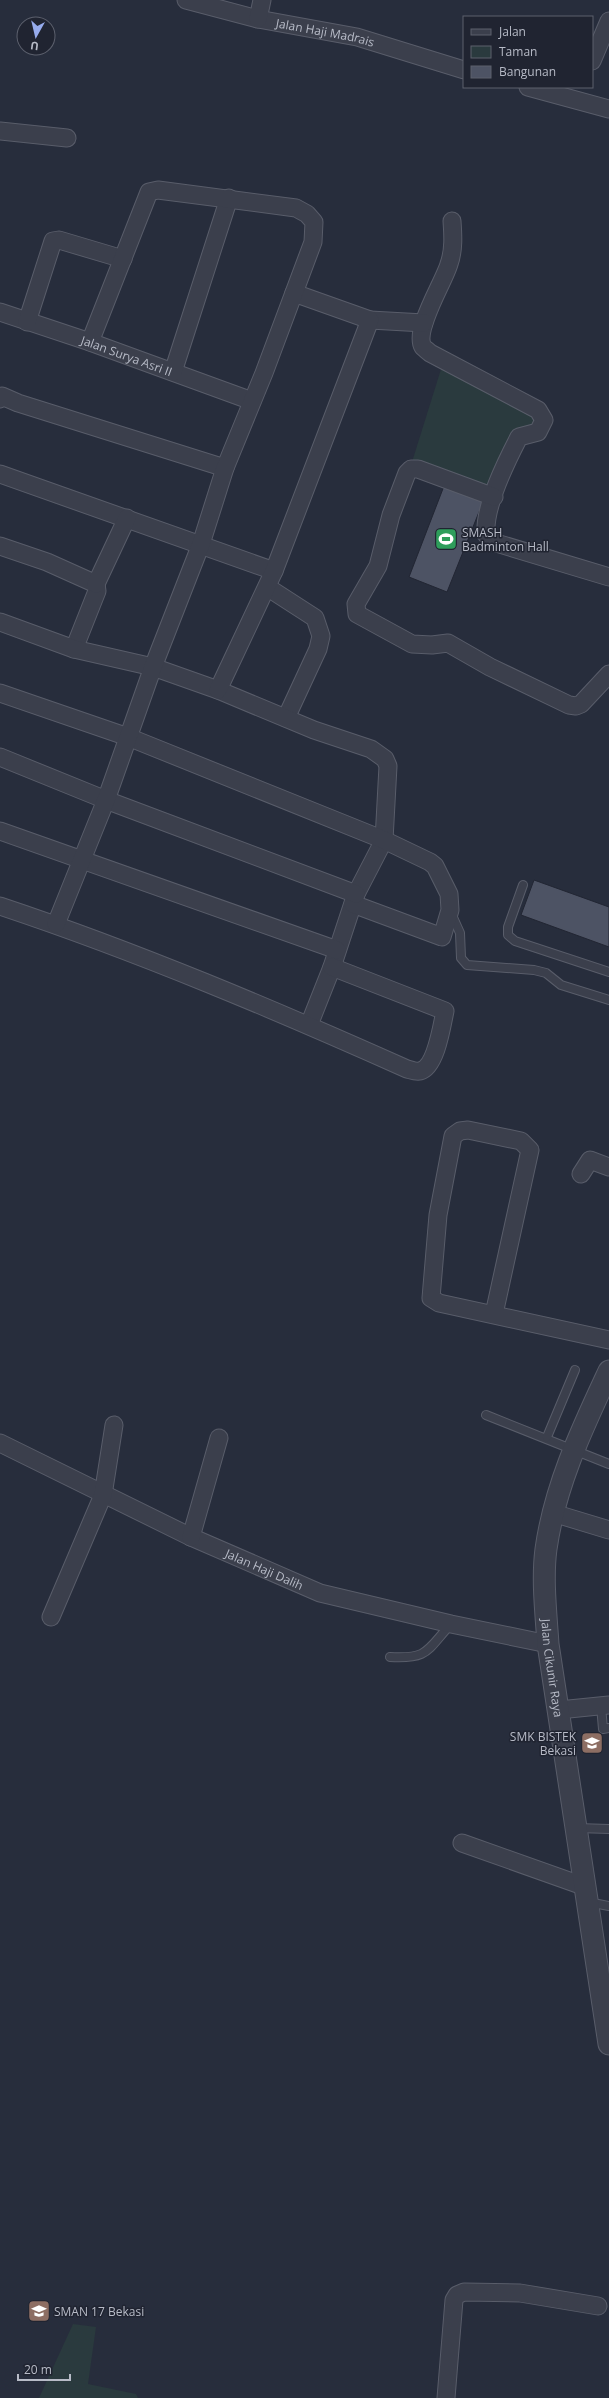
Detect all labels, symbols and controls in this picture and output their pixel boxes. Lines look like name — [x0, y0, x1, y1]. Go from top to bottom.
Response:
street label: Jalan Haji Madrais — [274, 14, 377, 50]
north arrow — [16, 16, 56, 56]
legend — [463, 16, 593, 88]
text: Jalan — [498, 23, 526, 40]
text: U — [29, 38, 40, 54]
text: Taman — [499, 43, 537, 60]
text: Bangunan — [499, 63, 556, 80]
street label: Jalan Surya Asri II — [78, 331, 175, 380]
place label: SMASH Badminton Hall — [462, 524, 549, 555]
sports icon: SMASH Badminton Hall — [433, 526, 459, 552]
street label: Jalan Haji Dalih — [222, 1544, 306, 1593]
street label: Jalan Cikunir Raya — [538, 1617, 568, 1718]
place label: SMK BISTEK Bekasi — [510, 1728, 577, 1759]
school or university icon: SMK BISTEK Bekasi — [579, 1730, 605, 1756]
school or university icon: SMAN 17 Bekasi — [26, 2298, 52, 2324]
place label: SMAN 17 Bekasi — [54, 2303, 144, 2320]
scale bar — [18, 2356, 70, 2382]
text: 20 m — [24, 2361, 52, 2378]

